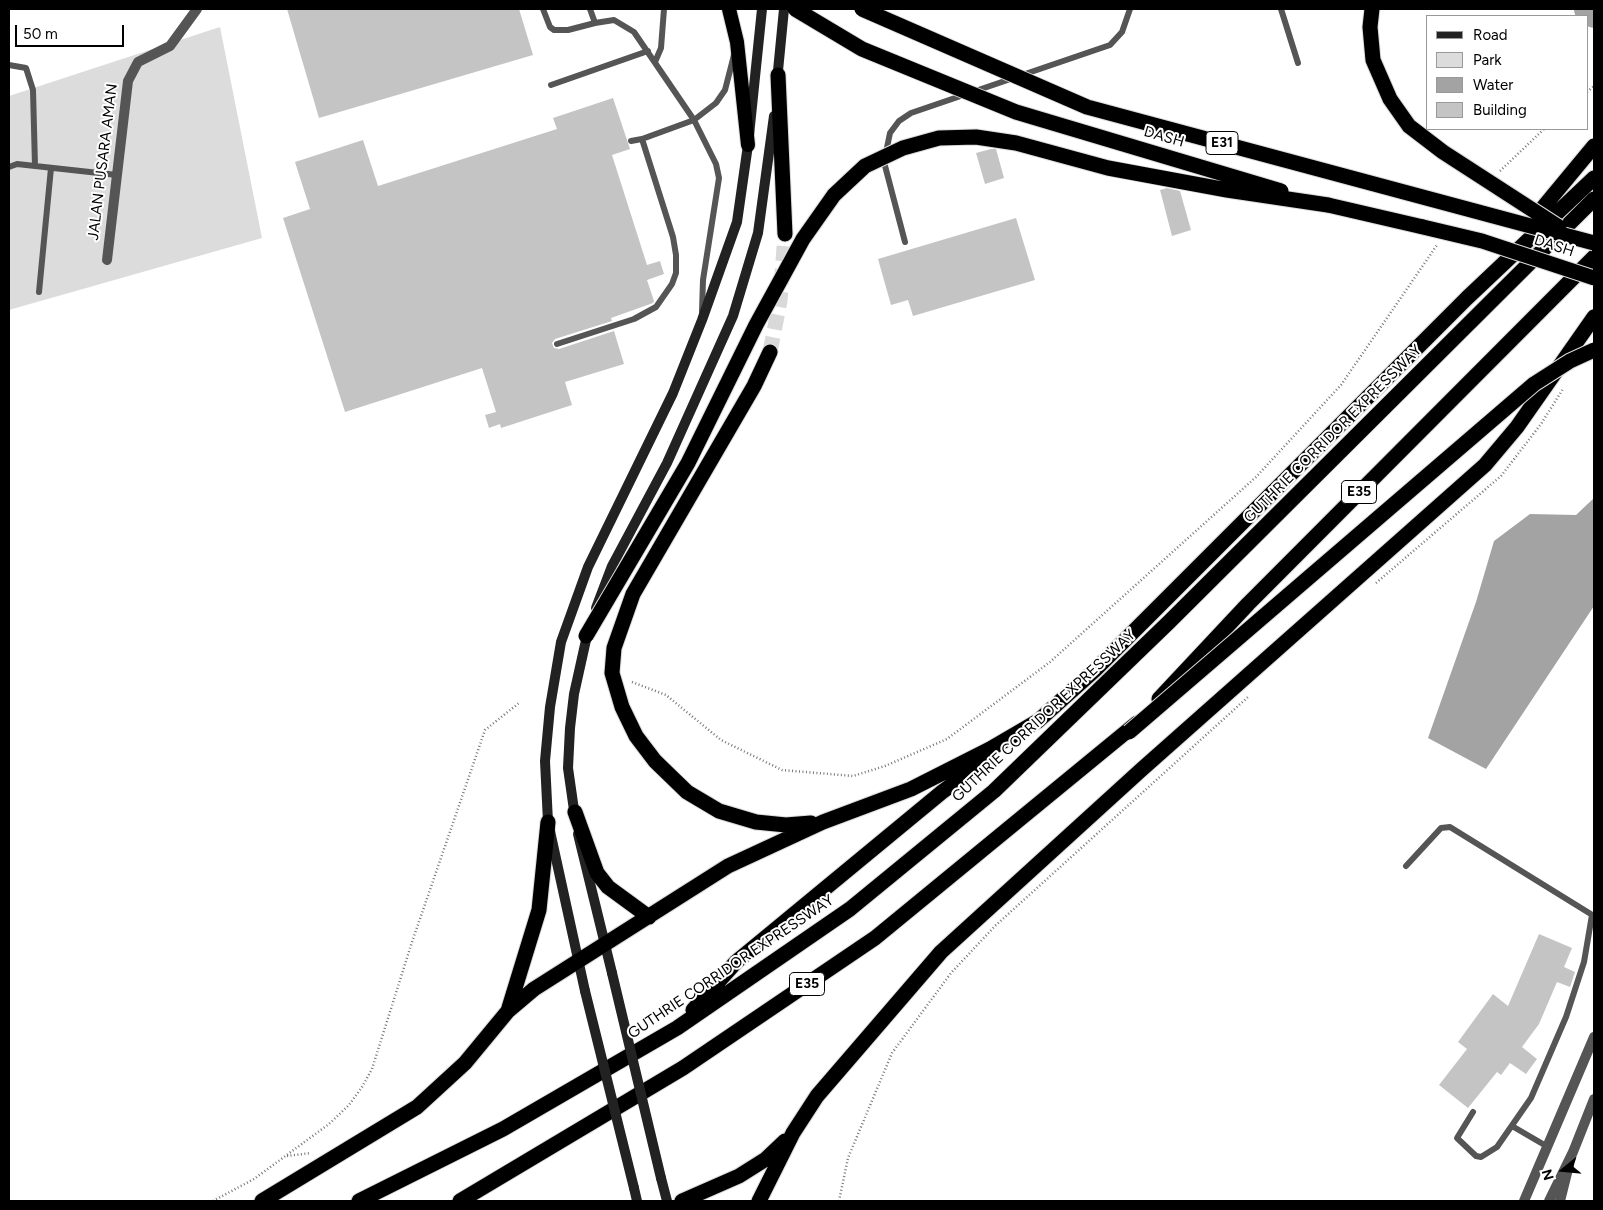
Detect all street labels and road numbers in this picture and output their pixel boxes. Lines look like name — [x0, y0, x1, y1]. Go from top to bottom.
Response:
street label: JALAN PUSARA AMAN — [84, 83, 122, 241]
street label: DASH — [1142, 123, 1186, 151]
road number: E31 — [1206, 132, 1238, 154]
street label: DASH — [1532, 231, 1576, 261]
street label: GUTHRIE CORRIDOR EXPRESSWAY — [1240, 341, 1426, 527]
road number: E35 — [1342, 481, 1376, 504]
street label: GUTHRIE CORRIDOR EXPRESSWAY — [949, 626, 1139, 806]
street label: GUTHRIE CORRIDOR EXPRESSWAY — [625, 891, 837, 1043]
road number: E35 — [790, 972, 824, 996]

